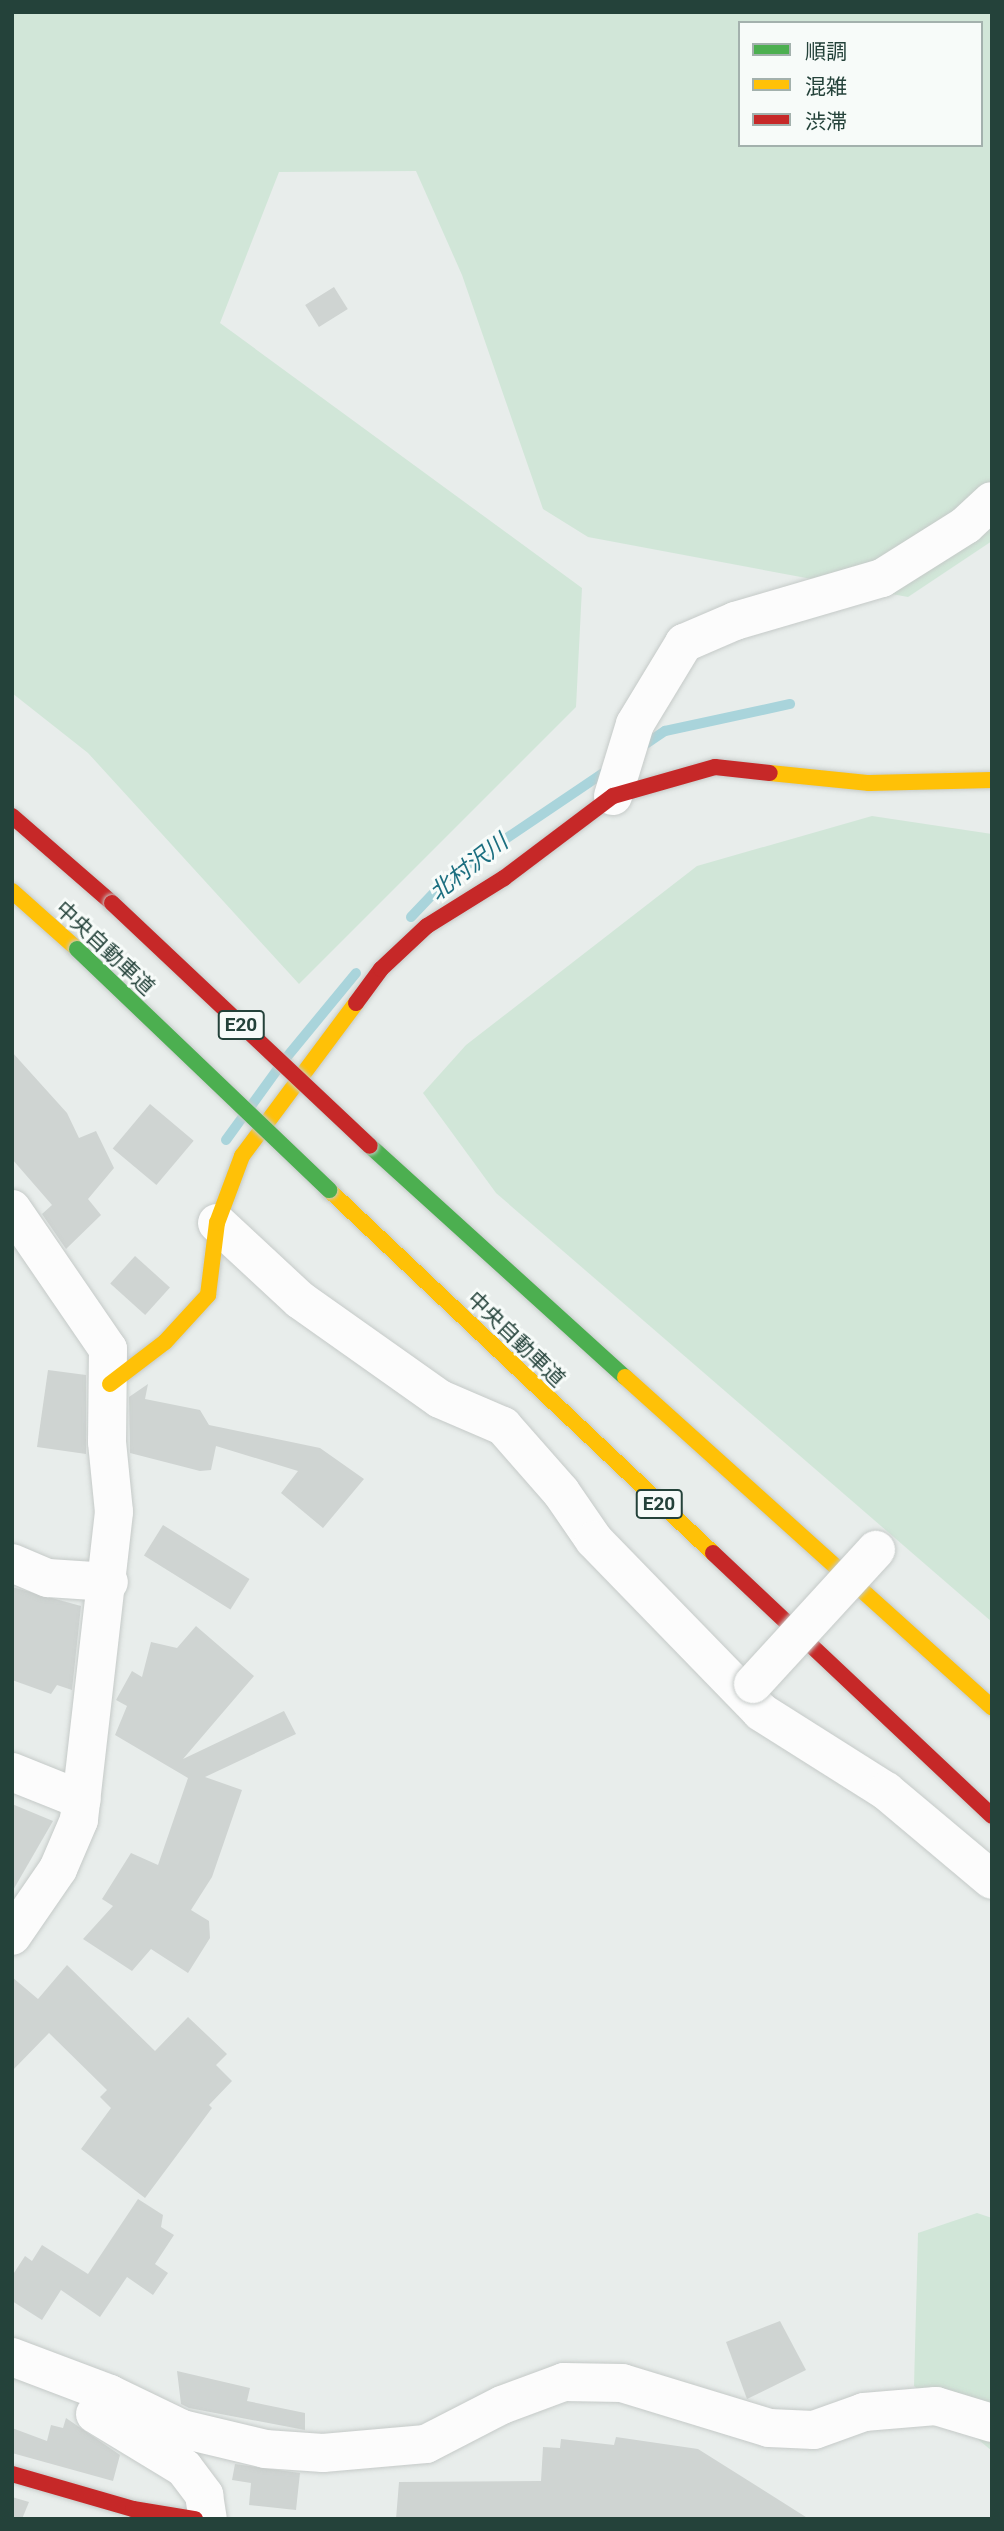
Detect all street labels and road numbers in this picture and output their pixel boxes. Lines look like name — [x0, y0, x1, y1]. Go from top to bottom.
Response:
street label: 中央自動車道 — [50, 896, 160, 1000]
road number: E20 — [216, 1009, 266, 1040]
street label: 中央自動車道 — [462, 1286, 570, 1392]
road number: E20 — [634, 1488, 684, 1520]

